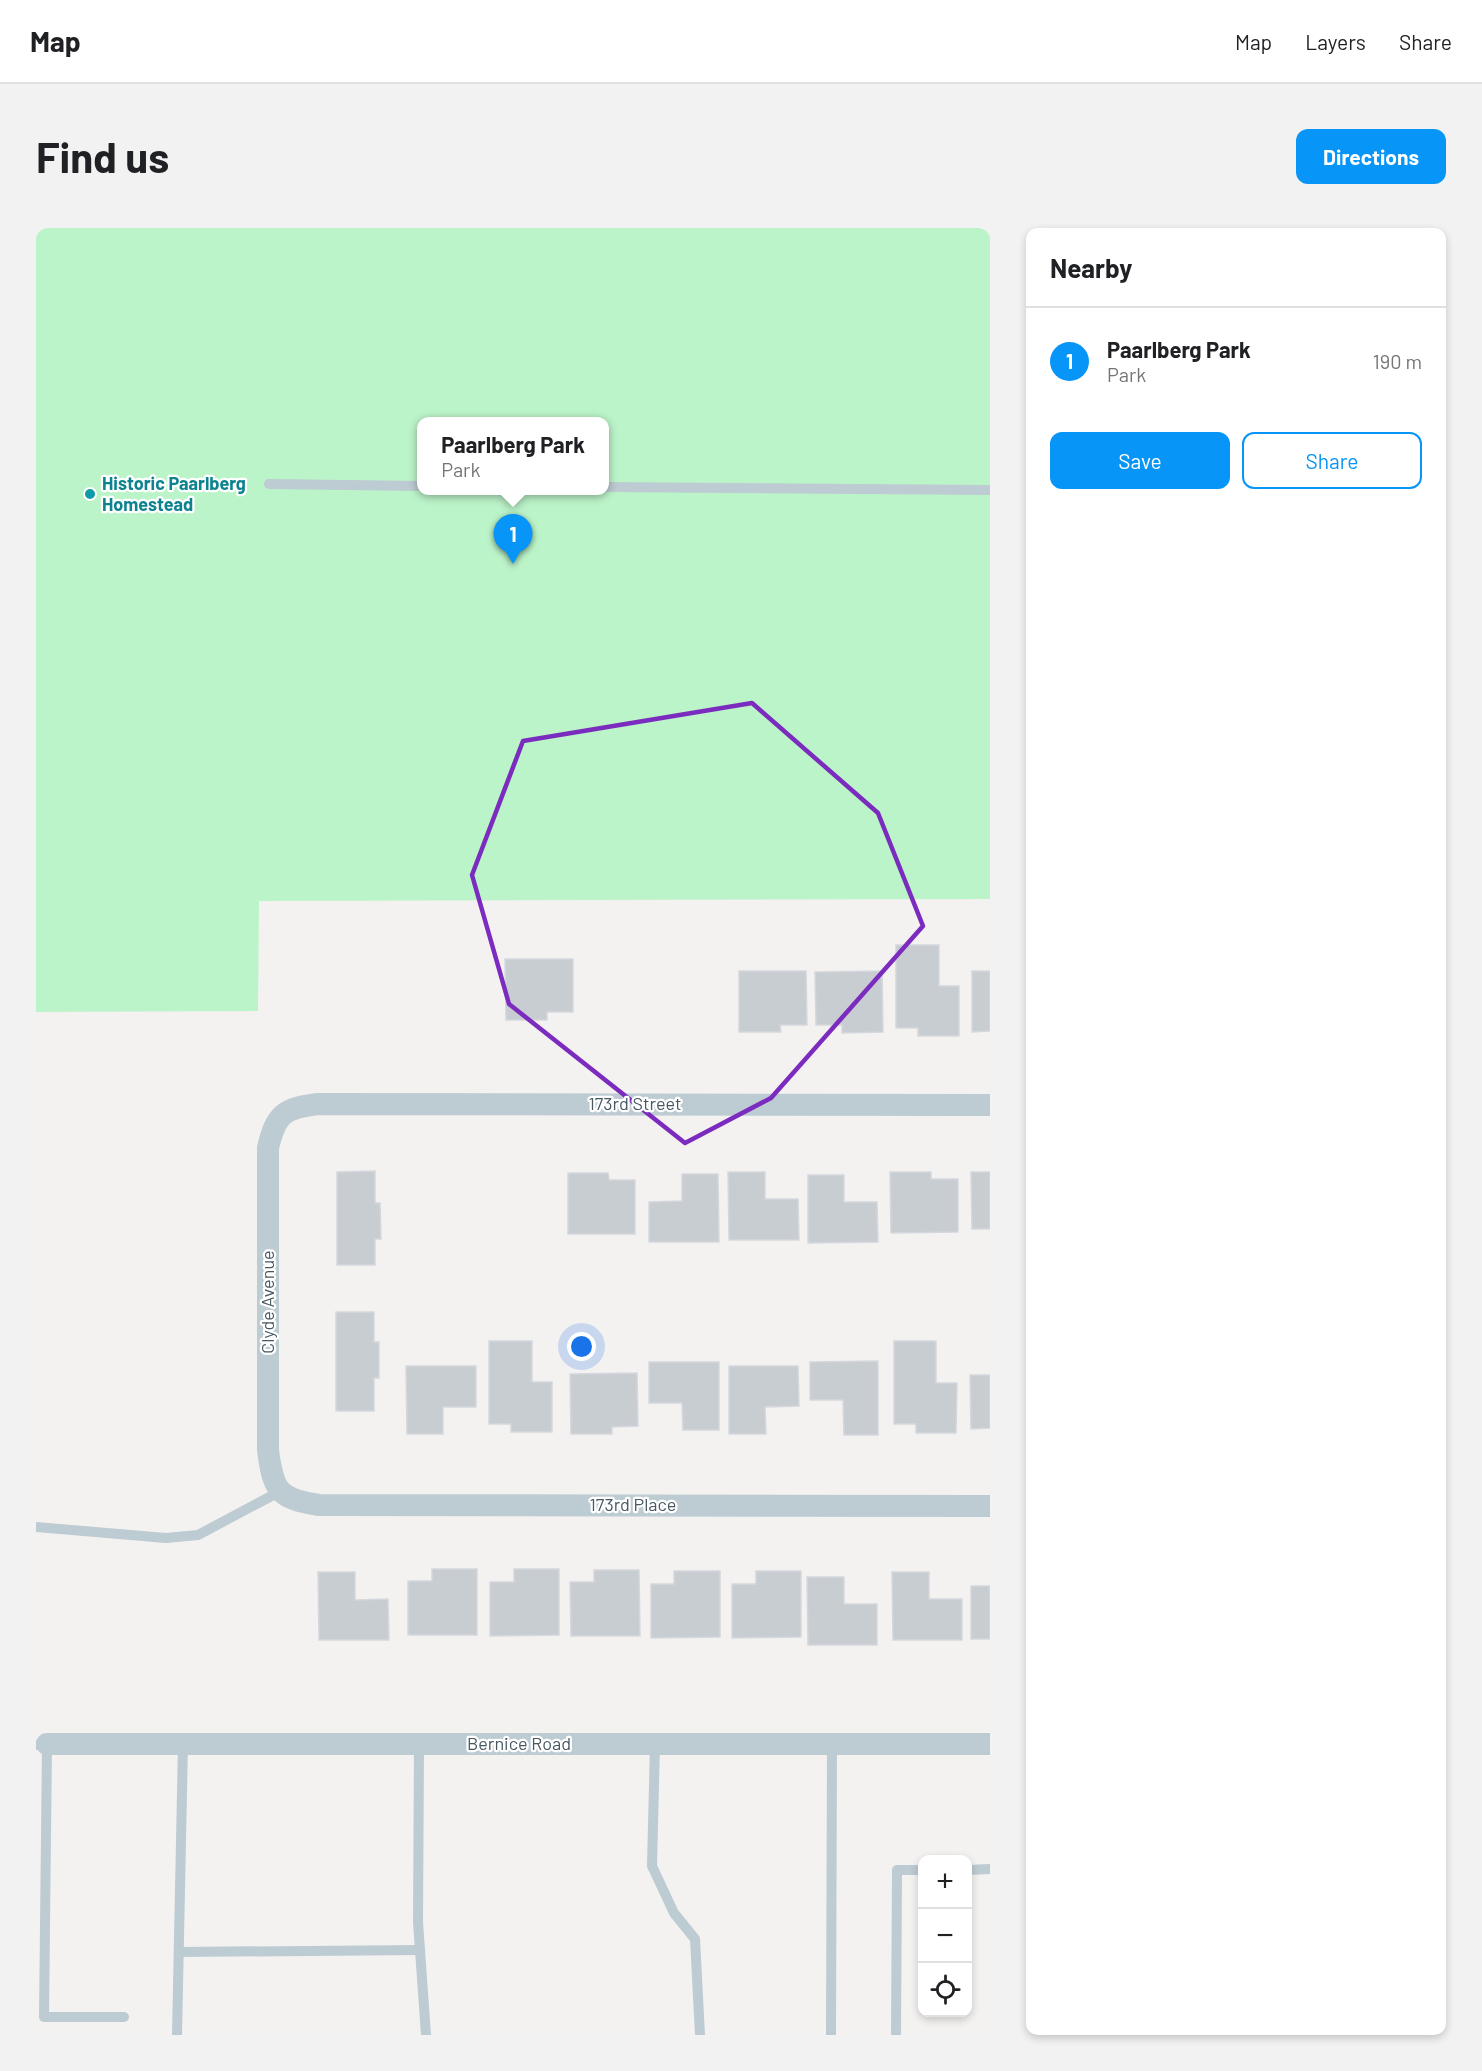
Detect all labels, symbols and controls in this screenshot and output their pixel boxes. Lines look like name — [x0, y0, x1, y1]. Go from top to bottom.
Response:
text: Map — [30, 24, 81, 58]
text: Map — [1235, 29, 1272, 54]
text: Layers — [1305, 29, 1366, 54]
text: Share — [1399, 29, 1452, 54]
button: Directions — [1296, 129, 1446, 184]
text: Find us — [36, 131, 169, 181]
text: Nearby — [1050, 252, 1132, 283]
text: Paarlberg Park — [1107, 336, 1251, 362]
text: 1 — [1066, 349, 1073, 373]
text: 190 m — [1373, 349, 1422, 373]
text: Park — [1107, 362, 1146, 386]
popup — [417, 417, 609, 495]
text: Paarlberg Park — [441, 431, 585, 457]
button: Save — [1050, 432, 1230, 489]
button: Share — [1242, 432, 1422, 489]
text: Park — [441, 457, 480, 481]
place label: Historic Paarlberg Homestead — [102, 472, 246, 515]
marker: Historic Paarlberg Homestead — [83, 487, 97, 501]
pin: 1 — [494, 514, 532, 564]
street label: 173rd Street — [588, 1092, 682, 1114]
street label: Clyde Avenue — [256, 1250, 278, 1354]
your location — [567, 1332, 596, 1361]
street label: 173rd Place — [590, 1493, 676, 1515]
street label: Bernice Road — [467, 1732, 571, 1754]
map controls — [918, 1855, 972, 2017]
button: + — [918, 1855, 972, 1909]
button: − — [918, 1909, 972, 1963]
button: locate — [918, 1963, 972, 2017]

